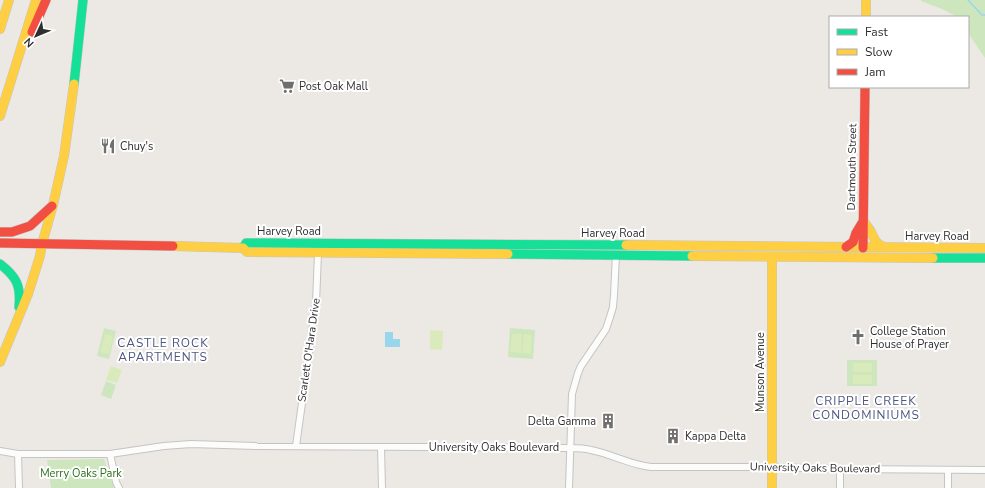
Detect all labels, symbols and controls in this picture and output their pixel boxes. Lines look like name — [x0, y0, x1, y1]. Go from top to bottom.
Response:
north arrow — [16, 16, 56, 56]
legend — [829, 16, 969, 88]
text: Fast — [865, 24, 888, 40]
text: N — [21, 34, 37, 51]
text: Slow — [865, 44, 893, 60]
text: Jam — [864, 64, 886, 80]
supermarket icon: Post Oak Mall — [278, 77, 296, 95]
place label: Post Oak Mall — [299, 79, 369, 94]
street label: Dartmouth Street — [844, 123, 860, 210]
restaurant icon: Chuy's — [99, 137, 117, 155]
place label: Chuy's — [120, 139, 153, 154]
street label: Harvey Road — [257, 224, 321, 239]
street label: Harvey Road — [581, 226, 645, 241]
street label: Harvey Road — [905, 229, 969, 244]
street label: Scarlett O'Hara Drive — [294, 297, 324, 403]
place label: College Station House of Prayer — [870, 324, 949, 352]
church icon: College Station House of Prayer — [849, 328, 867, 346]
street label: Munson Avenue — [753, 332, 768, 412]
district label: CASTLE ROCK APARTMENTS — [117, 335, 209, 365]
district label: CRIPPLE CREEK CONDOMINIUMS — [812, 393, 920, 423]
building icon: Delta Gamma — [599, 412, 617, 430]
place label: Delta Gamma — [528, 414, 596, 429]
building icon: Kappa Delta — [664, 427, 682, 445]
place label: Kappa Delta — [685, 429, 746, 444]
street label: University Oaks Boulevard — [429, 440, 559, 455]
street label: University Oaks Boulevard — [750, 459, 880, 477]
park label: Merry Oaks Park — [40, 466, 122, 481]

